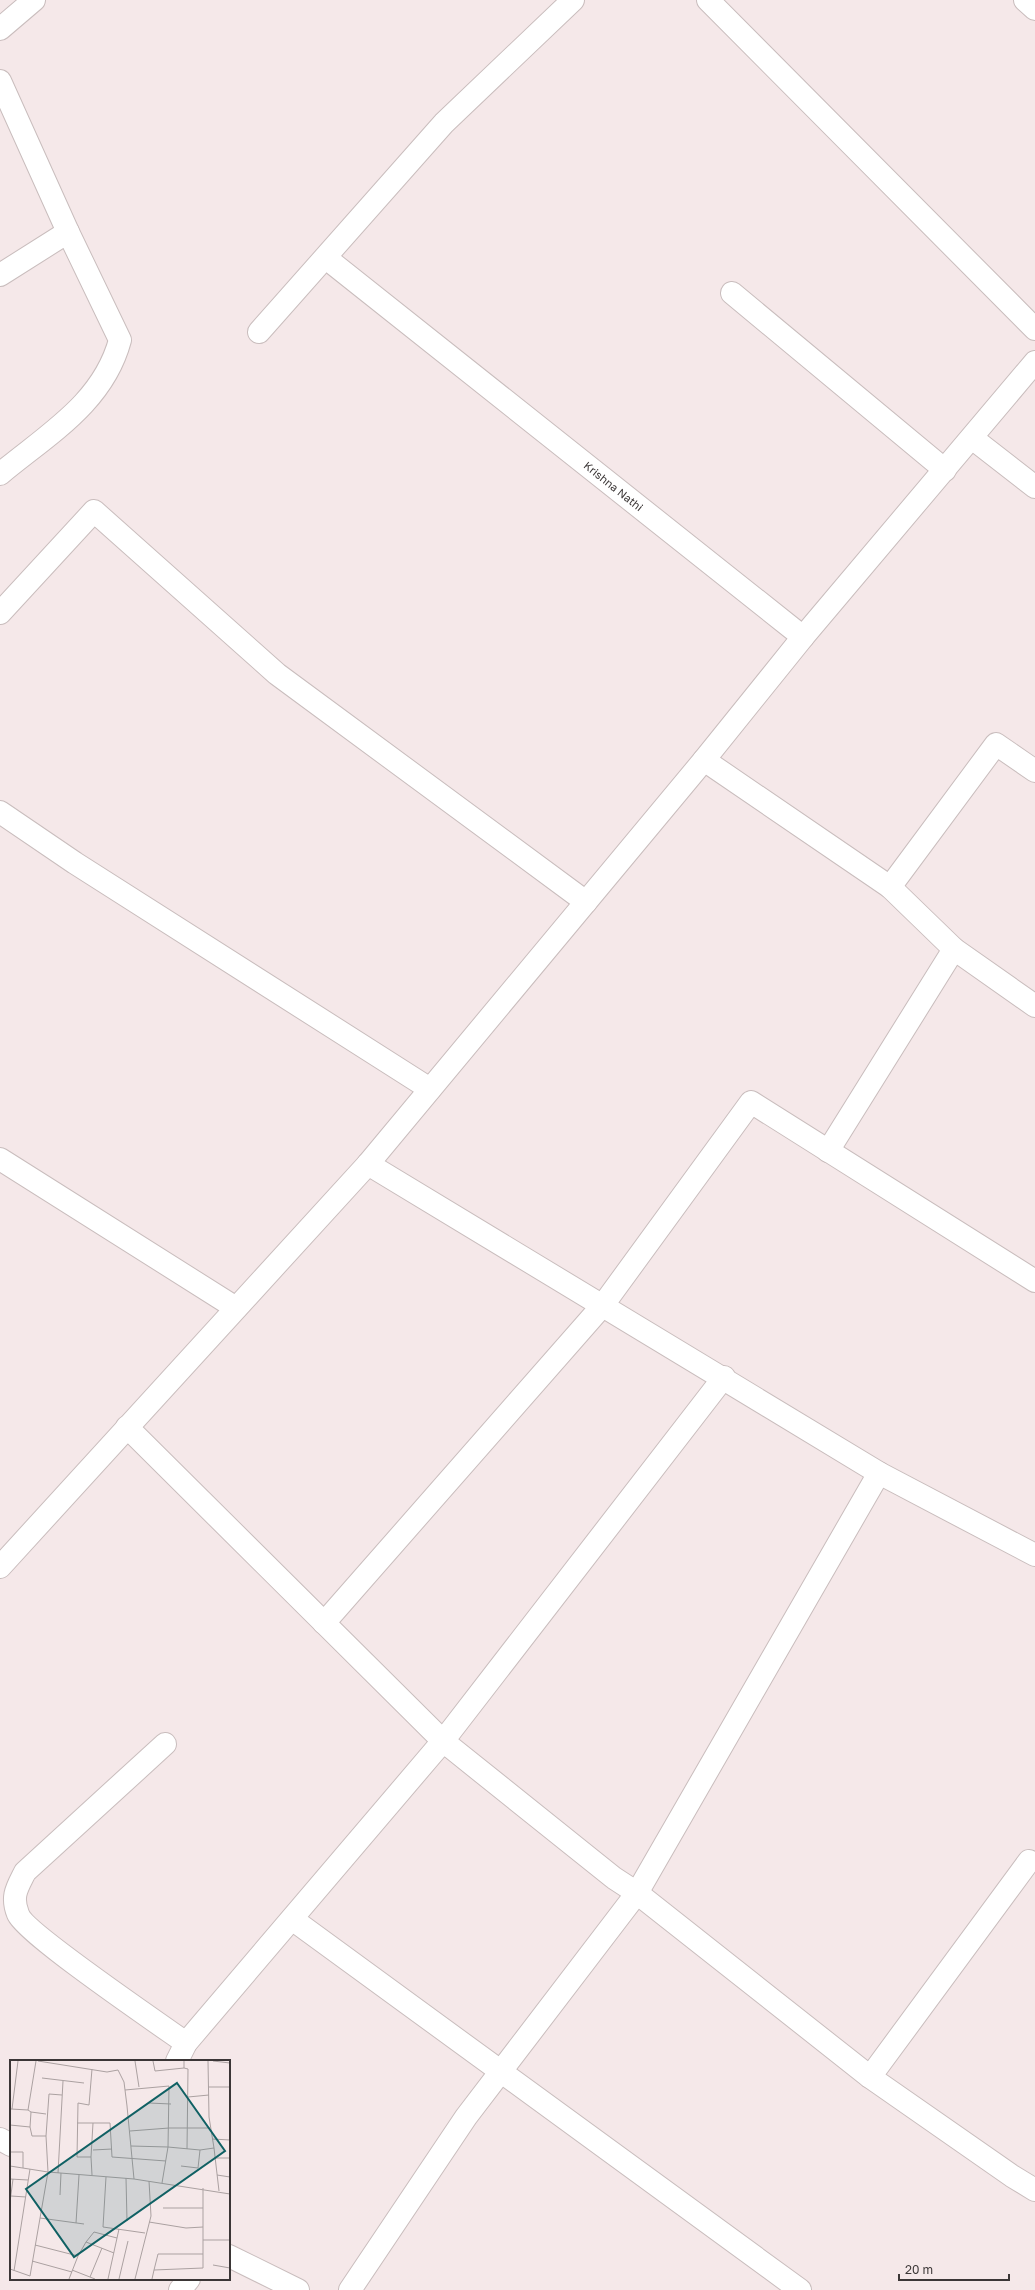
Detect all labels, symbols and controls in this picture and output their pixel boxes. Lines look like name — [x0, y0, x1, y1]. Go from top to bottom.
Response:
street label: Krishna Nathi — [582, 458, 646, 513]
inset map — [10, 2060, 230, 2280]
scale bar — [899, 2256, 1009, 2282]
text: 20 m — [905, 2262, 933, 2277]

